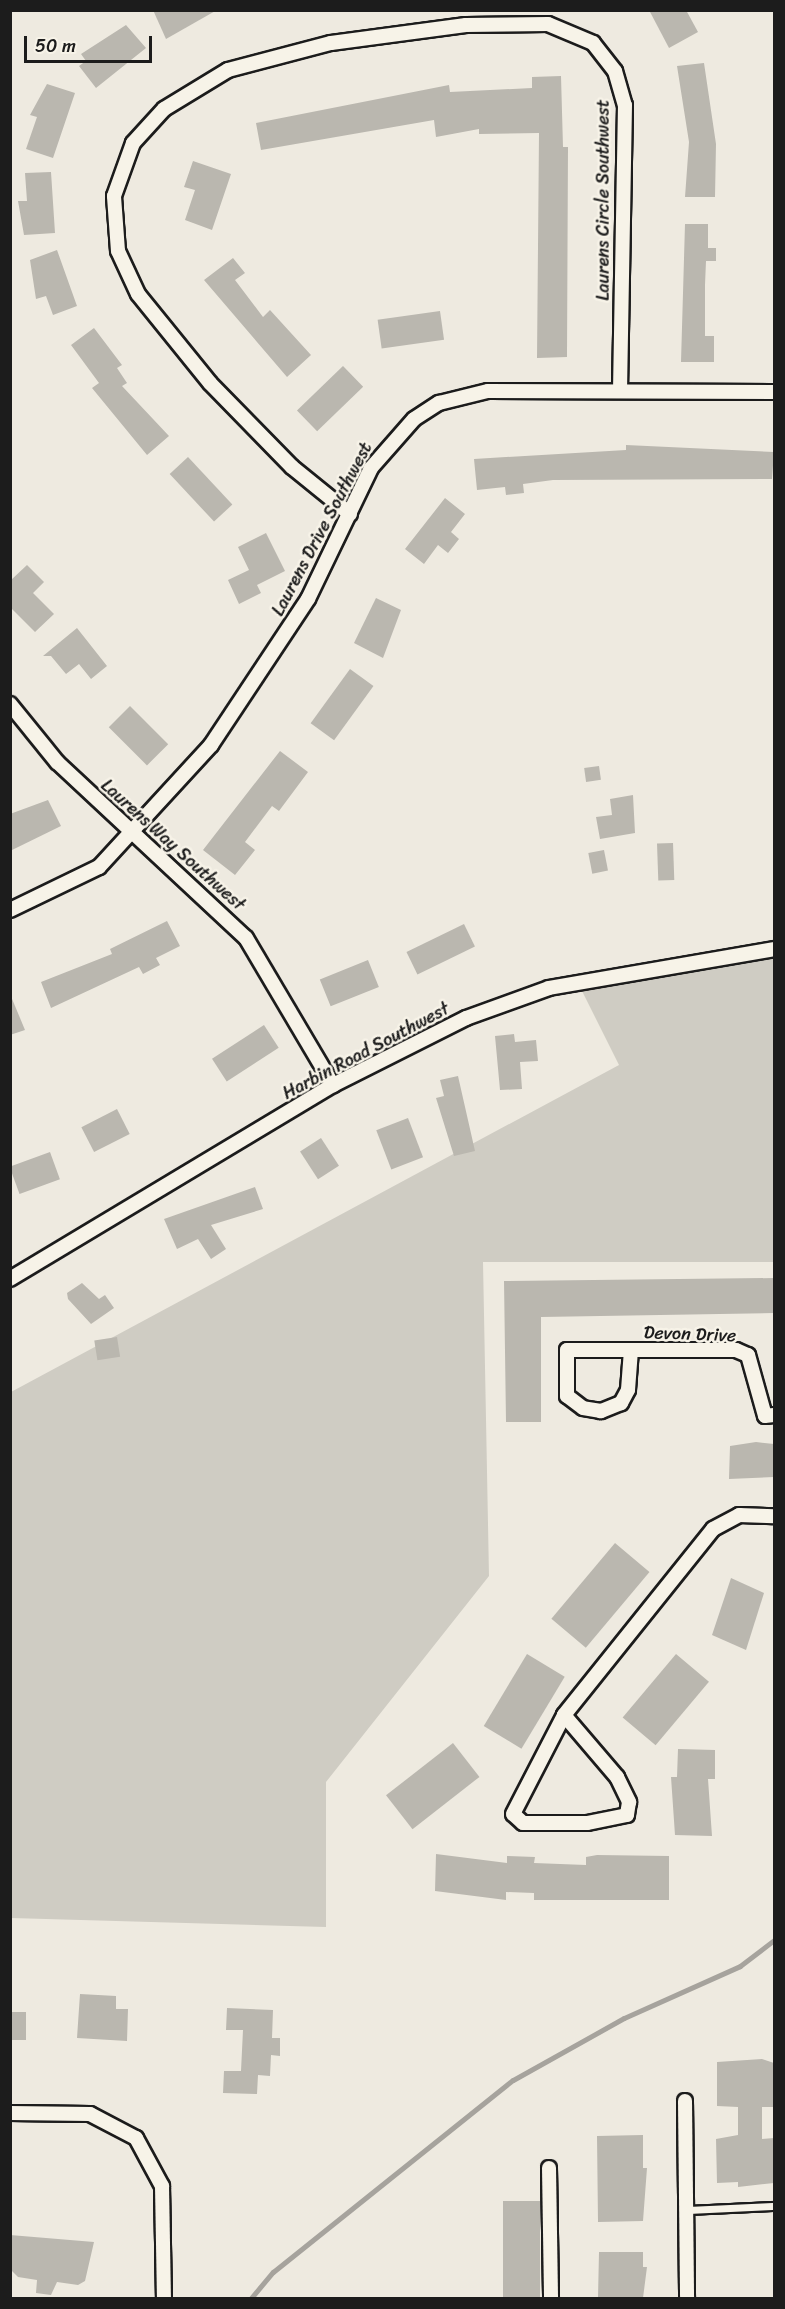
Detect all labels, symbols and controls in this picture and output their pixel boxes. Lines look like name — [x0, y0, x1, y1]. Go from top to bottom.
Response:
scale bar — [27, 24, 154, 62]
text: 50 m — [35, 30, 76, 62]
street label: Laurens Circle Southwest — [592, 99, 614, 301]
street label: Laurens Drive Southwest — [267, 438, 377, 620]
street label: Laurens Way Southwest — [97, 775, 249, 915]
street label: Harbin Road Southwest — [279, 998, 453, 1104]
street label: Devon Drive — [643, 1322, 737, 1346]

